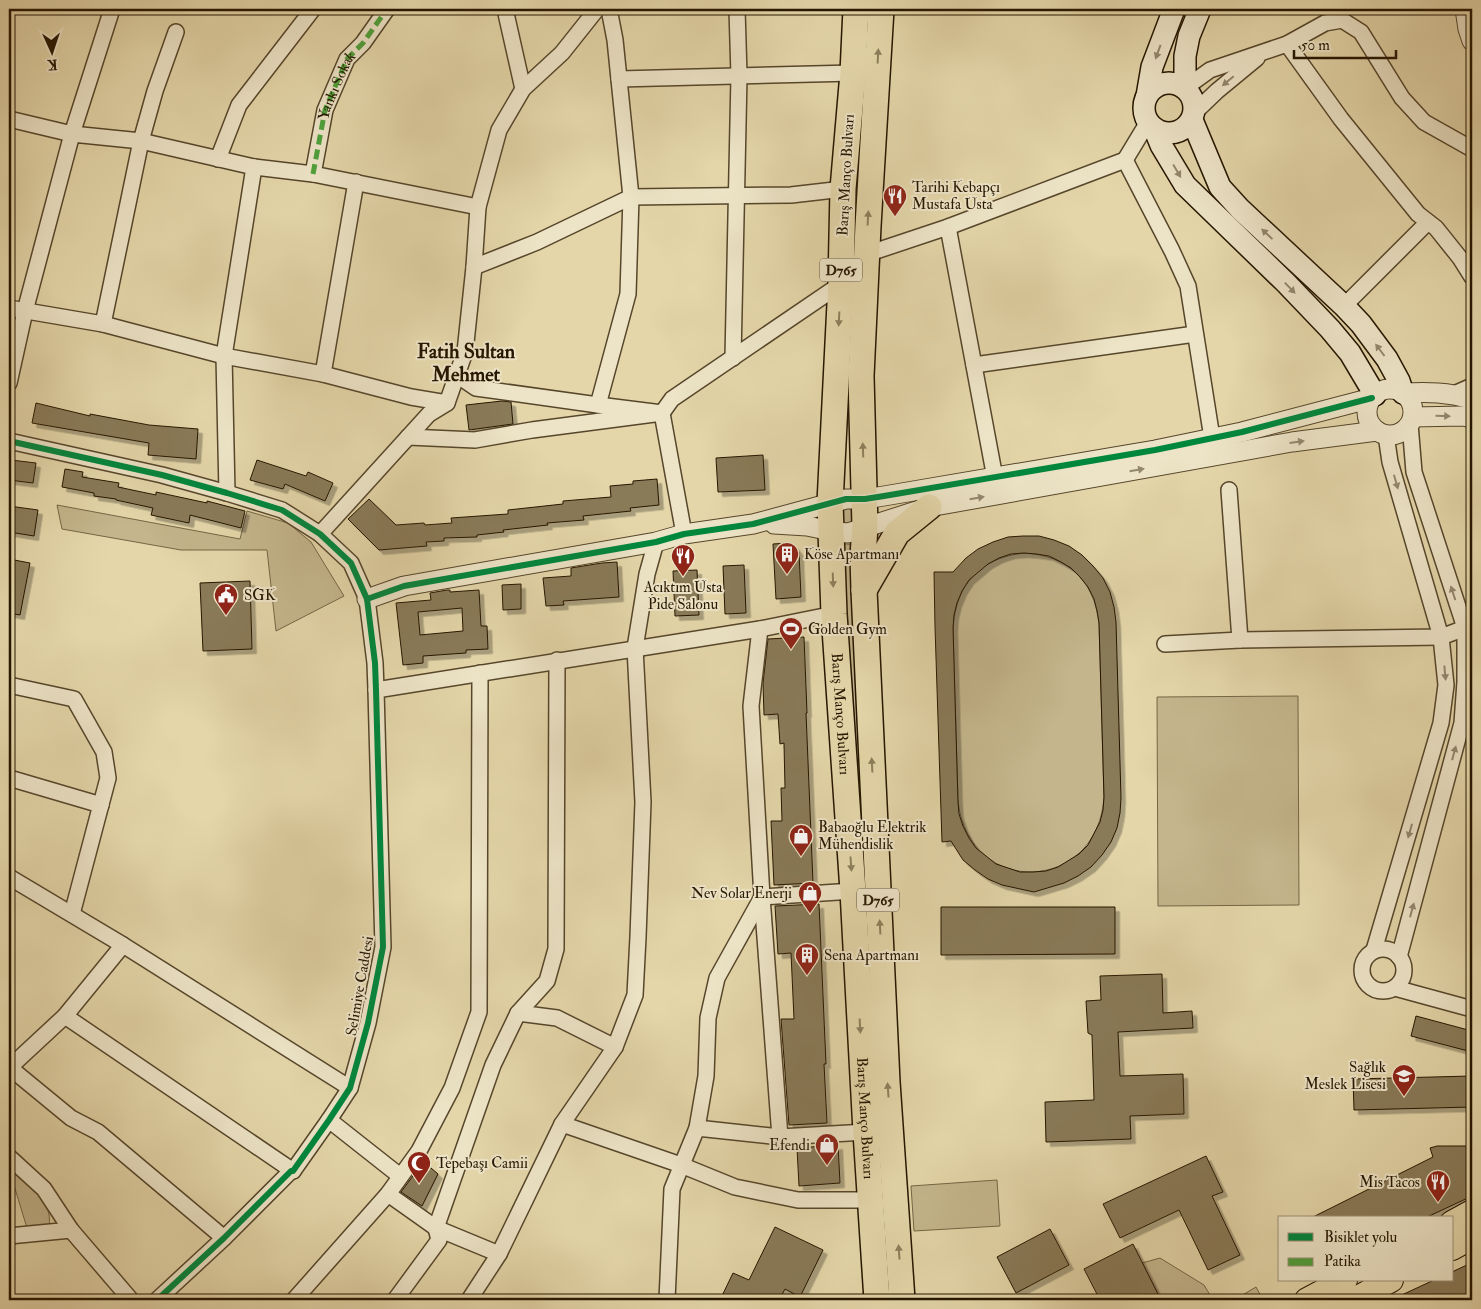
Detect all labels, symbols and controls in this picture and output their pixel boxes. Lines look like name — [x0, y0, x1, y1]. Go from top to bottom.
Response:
north arrow — [28, 28, 78, 78]
scale bar — [1294, 28, 1396, 60]
text: 50 m — [1301, 36, 1330, 55]
one-way arrow — [1154, 44, 1161, 59]
street label: Yankı Sokak — [314, 47, 359, 121]
one-way arrow — [875, 47, 883, 63]
text: K — [46, 56, 58, 73]
one-way arrow — [1222, 76, 1235, 87]
street label: Barış Manço Bulvarı — [833, 114, 859, 236]
one-way arrow — [1172, 165, 1181, 178]
place label: Tarihi Kebapçı Mustafa Usta — [912, 178, 1000, 214]
restaurant icon: Tarihi Kebapçı Mustafa Usta — [882, 183, 908, 217]
one-way arrow — [865, 210, 873, 226]
one-way arrow — [1261, 228, 1273, 240]
road number: D765 — [820, 258, 862, 282]
one-way arrow — [1284, 281, 1296, 293]
one-way arrow — [835, 312, 843, 328]
district label: Fatih Sultan Mehmet — [417, 339, 516, 387]
one-way arrow — [1375, 344, 1386, 357]
one-way arrow — [1435, 412, 1451, 420]
one-way arrow — [1289, 437, 1305, 445]
one-way arrow — [859, 442, 867, 458]
one-way arrow — [1129, 465, 1145, 473]
one-way arrow — [1392, 475, 1400, 490]
one-way arrow — [969, 493, 985, 501]
building icon: Köse Apartmanı — [774, 541, 800, 575]
restaurant icon: Acıktım Usta Pide Salonu — [670, 543, 696, 577]
place label: Köse Apartmanı — [804, 545, 899, 565]
one-way arrow — [829, 572, 837, 588]
place label: Acıktım Usta Pide Salonu — [643, 578, 723, 614]
public building icon: SGK — [213, 582, 239, 616]
one-way arrow — [1449, 585, 1457, 600]
place label: SGK — [244, 586, 276, 605]
sports icon: Golden Gym — [778, 616, 804, 650]
place label: Golden Gym — [808, 620, 887, 639]
street label: Barış Manço Bulvarı — [827, 652, 855, 776]
one-way arrow — [1441, 665, 1449, 681]
one-way arrow — [1450, 745, 1458, 760]
one-way arrow — [867, 757, 875, 773]
place label: Babaoğlu Elektrik Mühendislik — [818, 818, 926, 854]
shop icon: Babaoğlu Elektrik Mühendislik — [788, 823, 814, 857]
one-way arrow — [1405, 823, 1413, 838]
one-way arrow — [848, 856, 856, 872]
shop icon: Nev Solar Enerji — [797, 880, 823, 914]
place label: Nev Solar Enerji — [691, 884, 792, 903]
road number: D765 — [857, 888, 899, 912]
one-way arrow — [1408, 902, 1416, 917]
one-way arrow — [875, 919, 883, 935]
street label: Selimiye Caddesi — [342, 935, 378, 1037]
building icon: Sena Apartmanı — [794, 942, 820, 976]
place label: Sena Apartmanı — [824, 946, 919, 966]
one-way arrow — [857, 1018, 865, 1034]
street label: Barış Manço Bulvarı — [852, 1057, 879, 1180]
place label: Sağlık Meslek Lisesi — [1305, 1058, 1386, 1094]
school or university icon: Sağlık Meslek Lisesi — [1391, 1063, 1417, 1097]
one-way arrow — [883, 1081, 891, 1097]
shop icon: Efendi — [814, 1132, 840, 1166]
place label: Efendi — [769, 1136, 810, 1155]
mosque icon: Tepebaşı Camii — [406, 1150, 432, 1184]
place label: Tepebaşı Camii — [436, 1154, 528, 1174]
restaurant icon: Mis Tacos — [1425, 1169, 1451, 1203]
place label: Mis Tacos — [1359, 1173, 1420, 1192]
legend — [1278, 1216, 1454, 1282]
text: Bisiklet yolu — [1324, 1228, 1398, 1247]
one-way arrow — [894, 1243, 902, 1259]
text: Patika — [1324, 1252, 1361, 1271]

